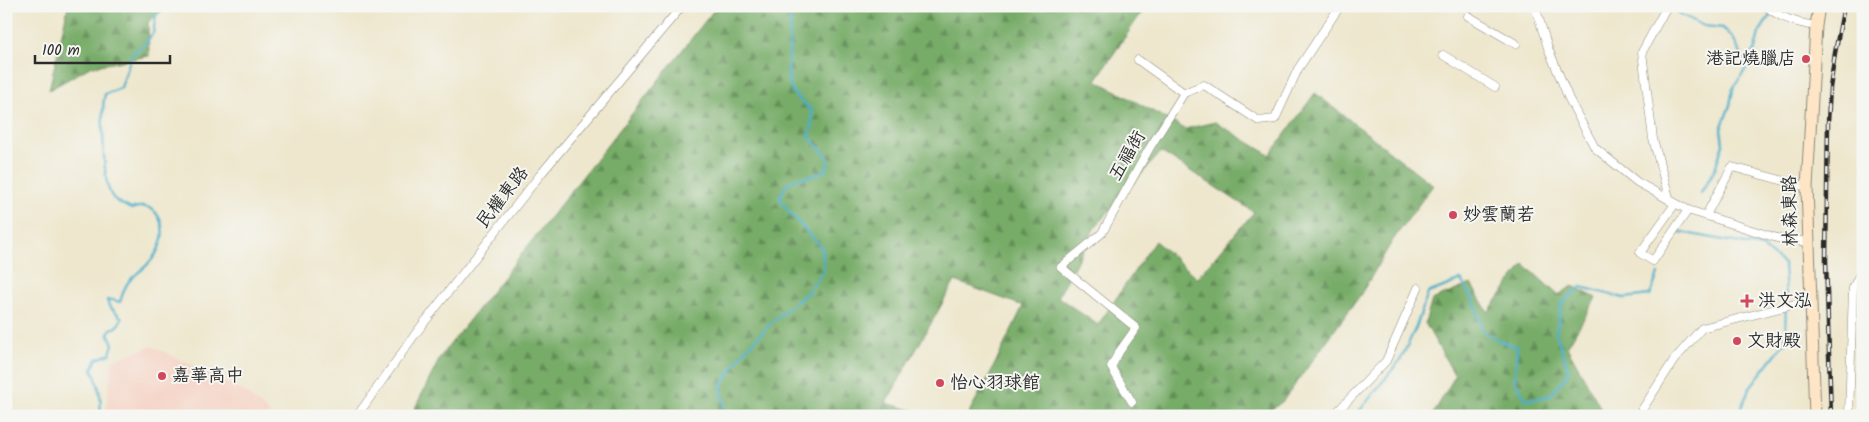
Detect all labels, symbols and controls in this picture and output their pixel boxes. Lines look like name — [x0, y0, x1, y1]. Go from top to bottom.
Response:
scale bar — [35, 32, 170, 64]
text: 100 m — [42, 39, 80, 63]
place label: 港記燒臘店 — [1706, 45, 1796, 74]
marker: 港記燒臘店 — [1800, 53, 1812, 65]
street label: 五福街 — [1102, 125, 1154, 187]
street label: 民權東路 — [469, 161, 537, 235]
street label: 林森東路 — [1776, 175, 1806, 247]
place label: 妙雲蘭若 — [1463, 201, 1535, 230]
marker: 妙雲蘭若 — [1447, 209, 1459, 221]
place label: 洪文泓 — [1758, 287, 1812, 316]
marker: 洪文泓 — [1740, 294, 1754, 308]
place label: 文財殿 — [1747, 327, 1801, 356]
marker: 文財殿 — [1731, 335, 1743, 347]
place label: 嘉華高中 — [172, 362, 244, 391]
place label: 怡心羽球館 — [950, 369, 1040, 398]
marker: 嘉華高中 — [156, 370, 168, 382]
marker: 怡心羽球館 — [934, 377, 946, 389]

